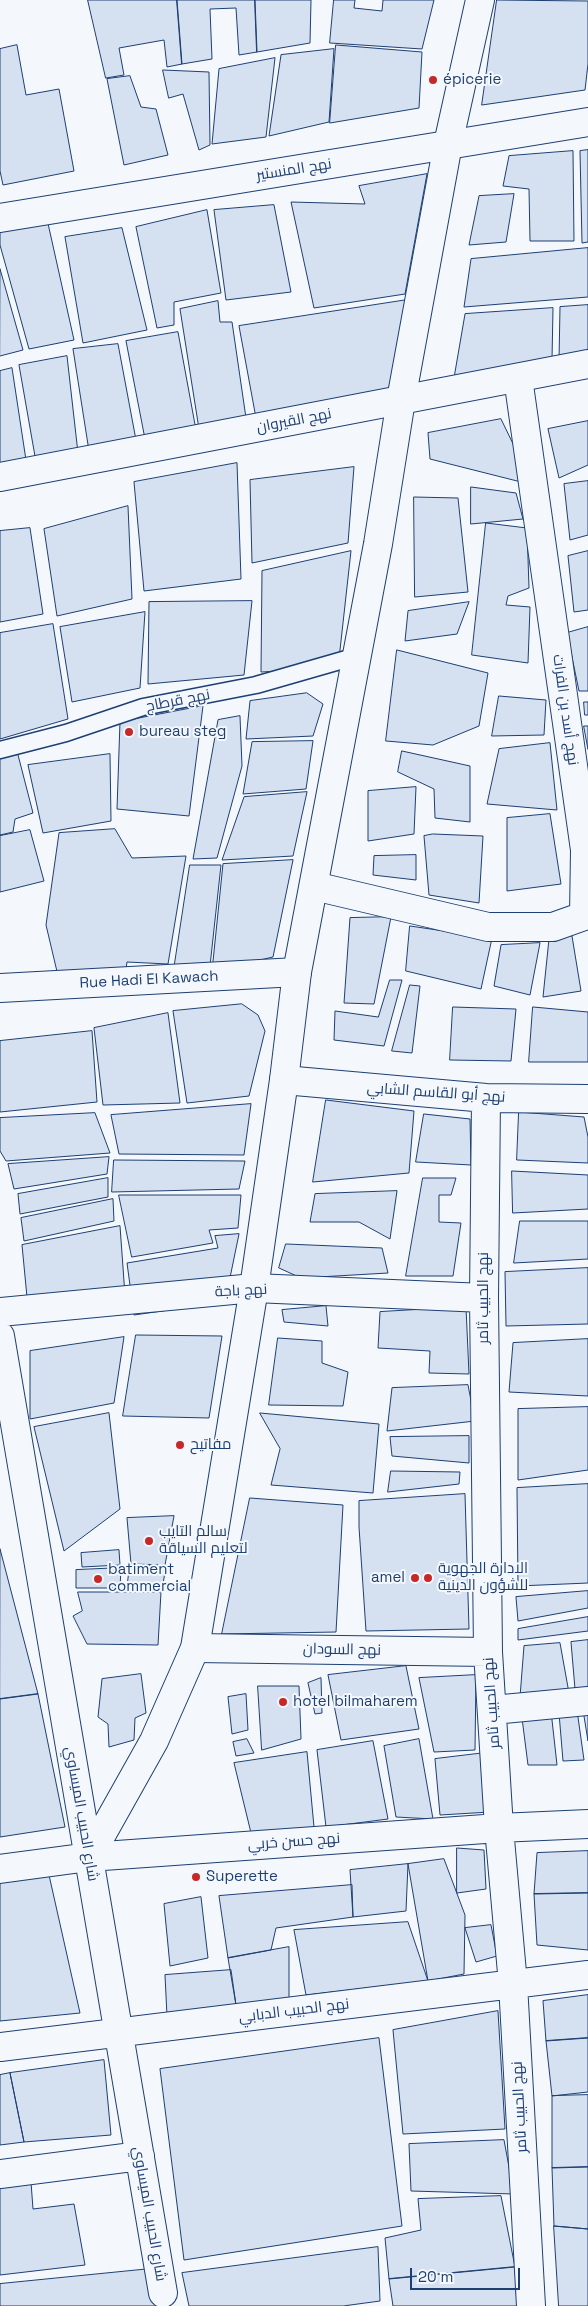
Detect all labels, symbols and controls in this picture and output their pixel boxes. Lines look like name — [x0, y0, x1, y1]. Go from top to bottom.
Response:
place label: épicerie — [443, 71, 501, 89]
marker: épicerie — [427, 74, 439, 86]
street label: نهج المنستير — [255, 155, 333, 185]
street label: نهج القيروان — [255, 405, 333, 437]
street label: نهج أسد بن الفرات — [548, 653, 582, 767]
street label: نهج قرطاج — [144, 686, 212, 716]
place label: bureau steg — [139, 723, 226, 741]
marker: bureau steg — [123, 726, 135, 738]
street label: Rue Hadi El Kawach — [79, 967, 219, 993]
street label: نهج أبو القاسم الشابي — [366, 1079, 506, 1107]
street label: نهج الحبيب ثامر — [475, 1252, 493, 1344]
street label: نهج باجة — [214, 1281, 268, 1301]
place label: مفاتيح — [190, 1436, 231, 1454]
marker: مفاتيح — [174, 1439, 186, 1451]
place label: سالم التايب لتعليم السياقة — [159, 1523, 247, 1558]
marker: سالم التايب لتعليم السياقة — [143, 1535, 155, 1547]
place label: الادارة الجهوية للشؤون الدينية — [438, 1560, 528, 1595]
place label: batiment commercial — [108, 1561, 191, 1596]
place label: amel — [371, 1569, 405, 1587]
marker: amel — [409, 1572, 421, 1584]
marker: الادارة الجهوية للشؤون الدينية — [422, 1572, 434, 1584]
marker: batiment commercial — [92, 1573, 104, 1585]
street label: نهج السودان — [303, 1640, 381, 1660]
street label: نهج الحبيب ثامر — [480, 1657, 504, 1749]
place label: hotel bilmaharem — [293, 1693, 418, 1711]
marker: hotel bilmaharem — [277, 1696, 289, 1708]
street label: شارع الحبيب الميساوي — [60, 1745, 102, 1883]
street label: نهج حسن خربي — [247, 1830, 341, 1854]
place label: Superette — [206, 1868, 278, 1886]
marker: Superette — [190, 1871, 202, 1883]
street label: نهج الحبيب الدبابي — [238, 1995, 350, 2027]
street label: نهج الحبيب ثامر — [509, 2061, 531, 2153]
street label: شارع الحبيب الميساوي — [128, 2145, 170, 2283]
scale bar — [413, 2258, 523, 2290]
text: 20 m — [418, 2267, 453, 2286]

